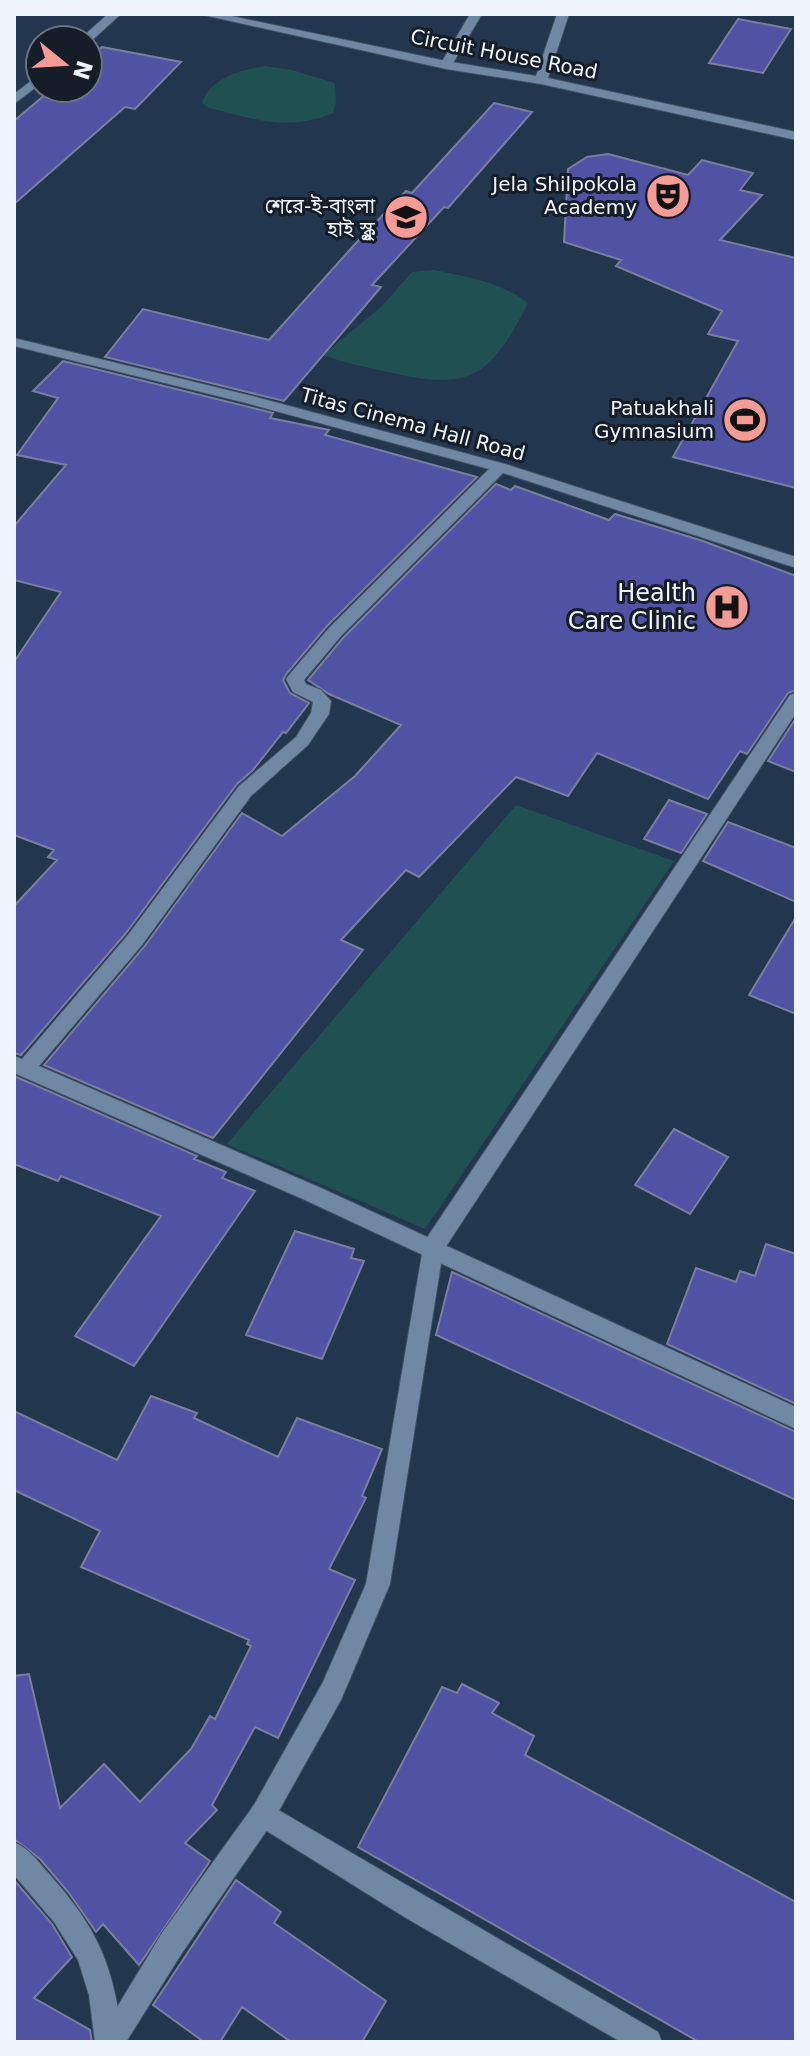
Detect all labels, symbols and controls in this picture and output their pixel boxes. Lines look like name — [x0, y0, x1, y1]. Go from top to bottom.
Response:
north arrow — [24, 24, 104, 104]
street label: Circuit House Road — [408, 24, 600, 84]
text: N — [68, 57, 97, 83]
place label: Jela Shilpokola Academy — [490, 172, 637, 219]
theatre icon: Jela Shilpokola Academy — [644, 172, 692, 220]
school or university icon: শেরে-ই-বাংলা হাই স্কুল — [382, 193, 430, 241]
place label: শেরে-ই-বাংলা হাই স্কুল — [265, 194, 376, 241]
street label: Titas Cinema Hall Road — [297, 382, 528, 466]
place label: Patuakhali Gymnasium — [594, 396, 714, 443]
sports icon: Patuakhali Gymnasium — [721, 396, 769, 444]
place label: Health Care Clinic — [568, 579, 696, 635]
hospital icon: Health Care Clinic — [703, 583, 751, 631]

